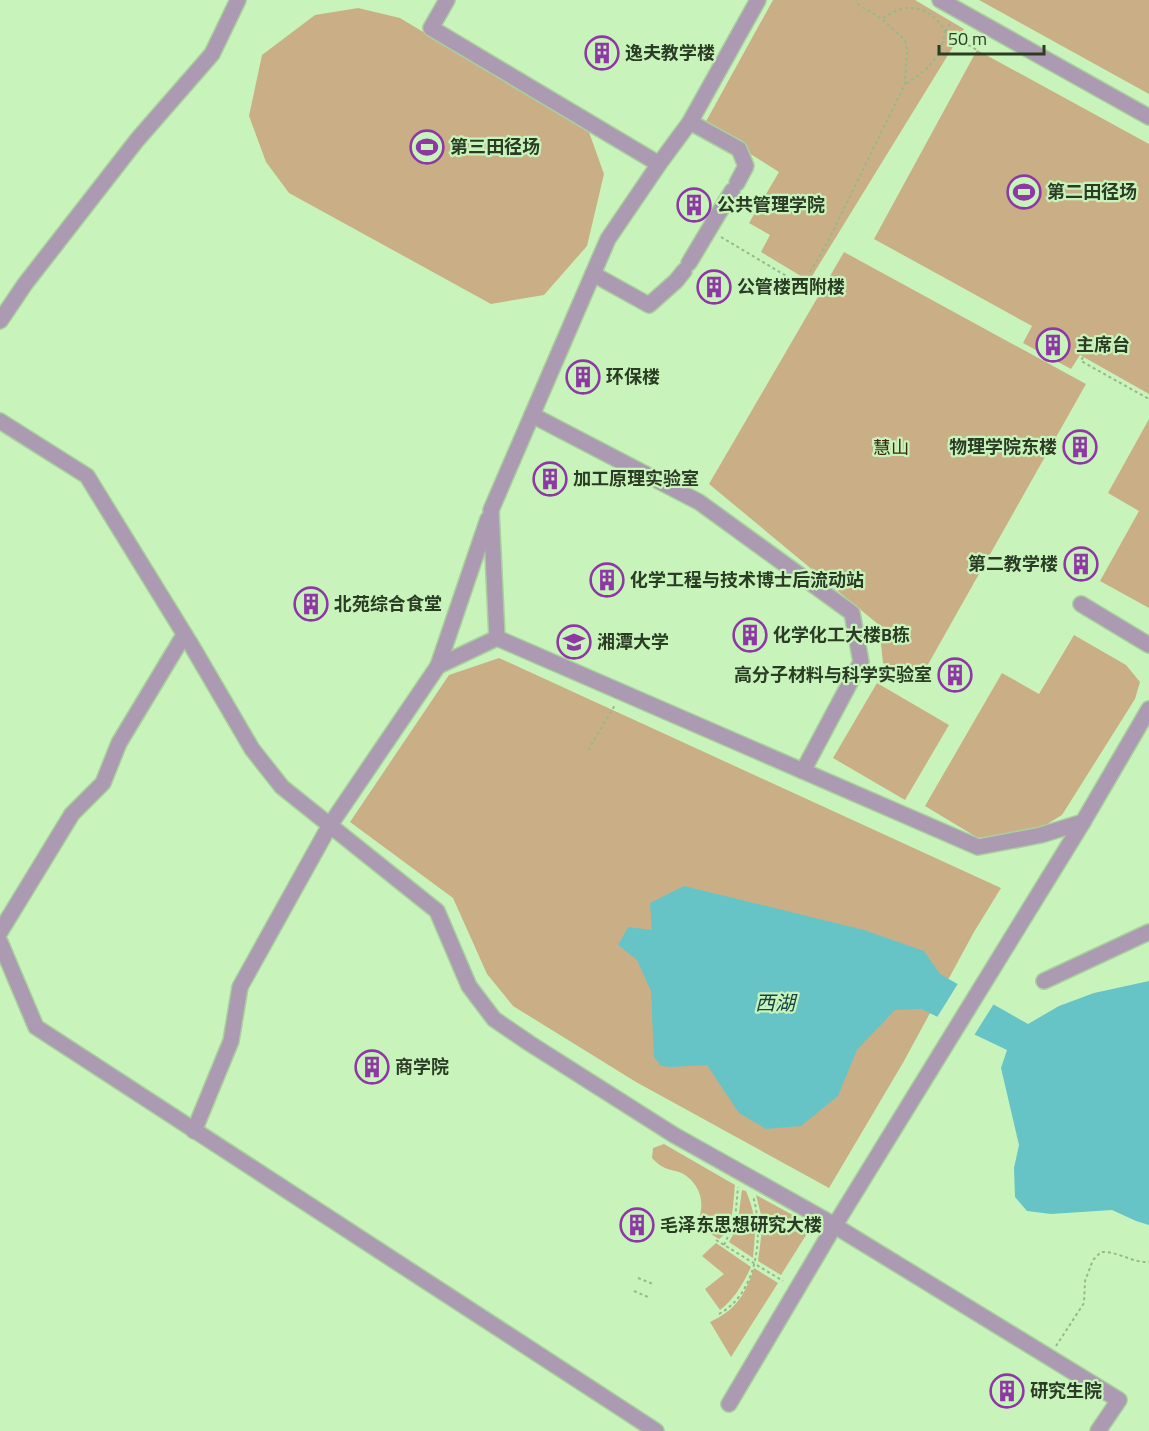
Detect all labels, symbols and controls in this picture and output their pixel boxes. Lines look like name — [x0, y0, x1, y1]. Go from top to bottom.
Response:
scale bar — [939, 18, 1044, 56]
text: 50 m — [948, 25, 987, 52]
building icon: 逸夫教学楼 — [584, 35, 620, 71]
place label: 逸夫教学楼 — [625, 39, 715, 66]
sports icon: 第三田径场 — [409, 129, 445, 165]
place label: 第三田径场 — [450, 133, 540, 160]
sports icon: 第二田径场 — [1006, 174, 1042, 210]
place label: 第二田径场 — [1047, 178, 1137, 205]
building icon: 公共管理学院 — [676, 187, 712, 223]
place label: 公共管理学院 — [717, 191, 825, 218]
building icon: 公管楼西附楼 — [696, 269, 732, 305]
place label: 公管楼西附楼 — [737, 273, 845, 300]
building icon: 主席台 — [1035, 327, 1071, 363]
place label: 主席台 — [1076, 331, 1130, 358]
building icon: 环保楼 — [565, 359, 601, 395]
place label: 环保楼 — [606, 363, 660, 390]
building icon: 物理学院东楼 — [1062, 429, 1098, 465]
place label: 物理学院东楼 — [949, 433, 1057, 460]
park label: 慧山 — [873, 434, 909, 461]
building icon: 加工原理实验室 — [532, 461, 568, 497]
place label: 加工原理实验室 — [573, 465, 699, 492]
building icon: 第二教学楼 — [1063, 546, 1099, 582]
place label: 第二教学楼 — [968, 550, 1058, 577]
building icon: 化学工程与技术博士后流动站 — [589, 562, 625, 598]
place label: 化学工程与技术博士后流动站 — [630, 566, 864, 593]
building icon: 北苑综合食堂 — [293, 586, 329, 622]
place label: 北苑综合食堂 — [334, 590, 442, 617]
building icon: 化学化工大楼B栋 — [732, 617, 768, 653]
place label: 化学化工大楼B栋 — [773, 621, 910, 648]
school or university icon: 湘潭大学 — [556, 624, 592, 660]
place label: 湘潭大学 — [597, 628, 669, 655]
building icon: 高分子材料与科学实验室 — [937, 657, 973, 693]
place label: 高分子材料与科学实验室 — [734, 661, 932, 688]
water label: 西湖 — [755, 987, 798, 1018]
building icon: 商学院 — [354, 1049, 390, 1085]
place label: 商学院 — [395, 1053, 449, 1080]
building icon: 毛泽东思想研究大楼 — [619, 1207, 655, 1243]
place label: 毛泽东思想研究大楼 — [660, 1211, 822, 1238]
building icon: 研究生院 — [989, 1373, 1025, 1409]
place label: 研究生院 — [1030, 1377, 1102, 1404]

